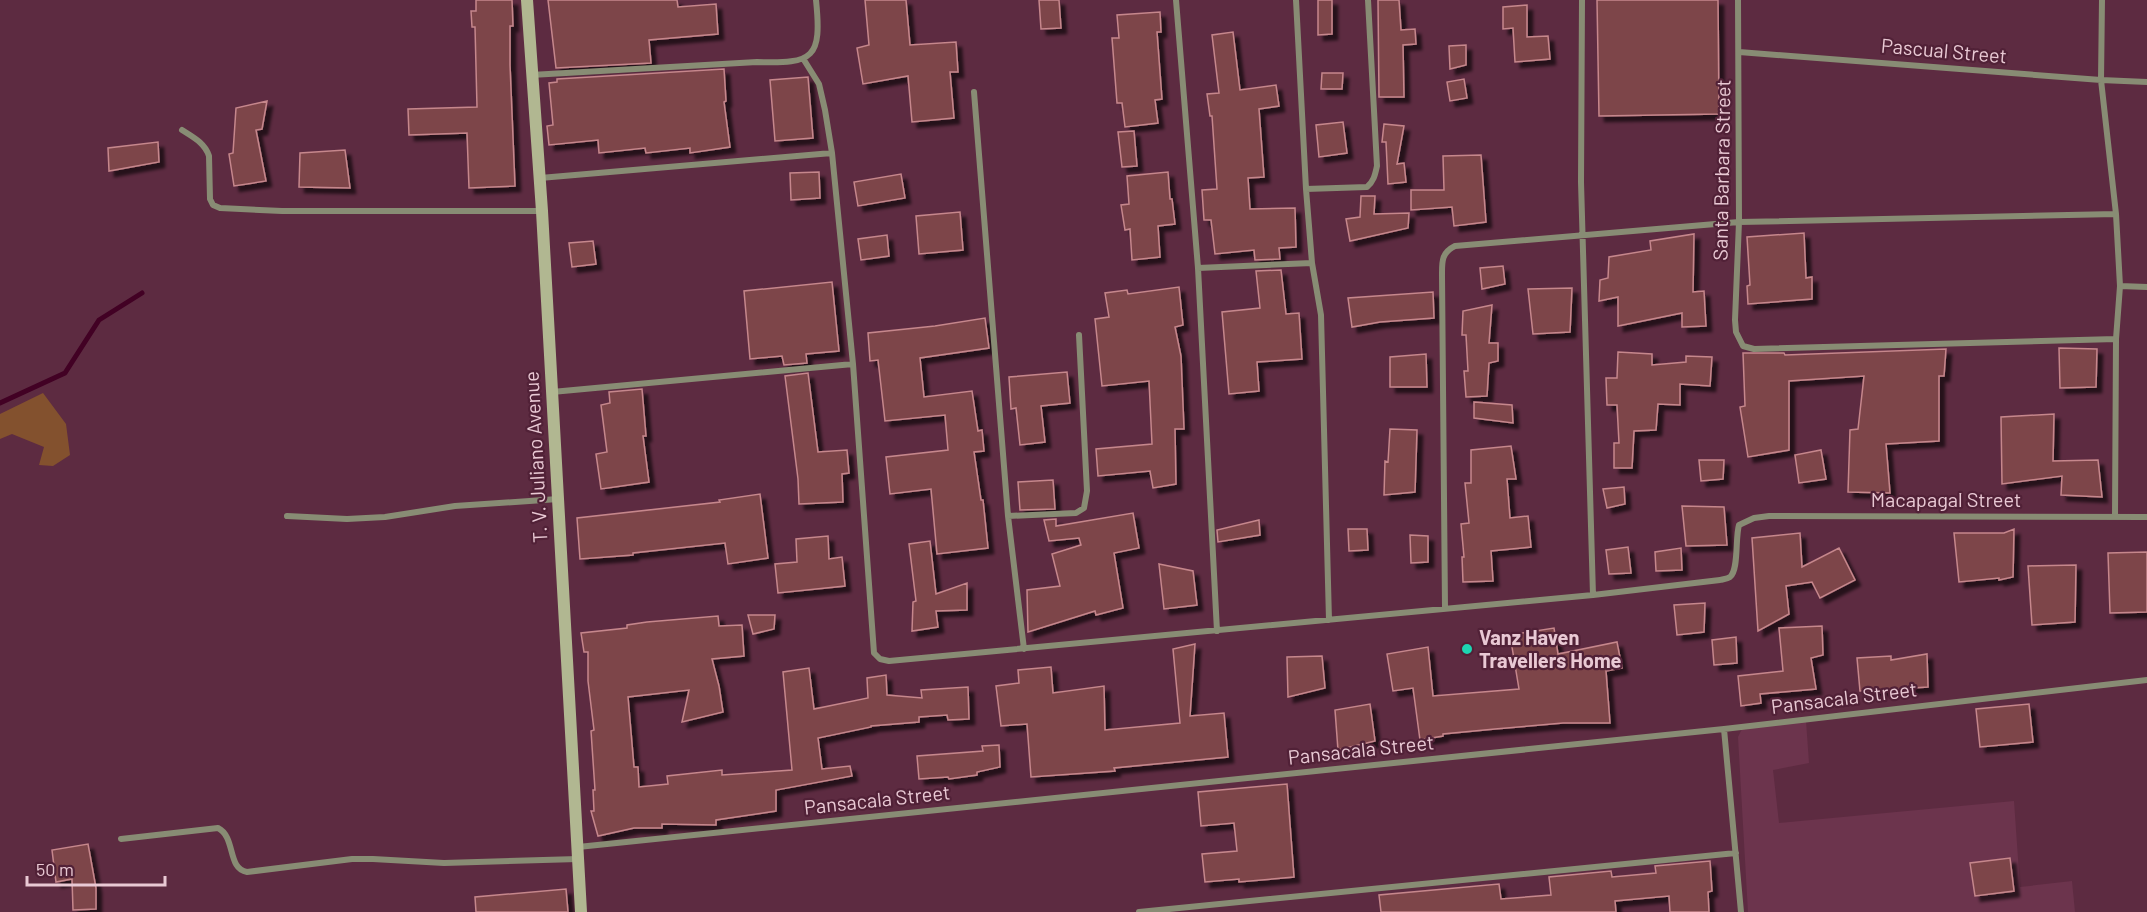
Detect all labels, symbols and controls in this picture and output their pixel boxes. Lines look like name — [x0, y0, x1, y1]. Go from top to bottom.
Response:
street label: Pascual Street — [1880, 33, 2008, 67]
street label: Santa Barbara Street — [1707, 79, 1735, 261]
street label: T. V. Juliano Avenue — [519, 371, 551, 543]
street label: Macapagal Street — [1871, 487, 2021, 511]
place label: Vanz Haven Travellers Home — [1479, 625, 1622, 672]
marker: Vanz Haven Travellers Home — [1460, 642, 1474, 656]
street label: Pansacala Street — [1770, 676, 1918, 718]
street label: Pansacala Street — [1287, 729, 1435, 769]
street label: Pansacala Street — [803, 779, 951, 819]
scale bar — [27, 849, 165, 887]
text: 50 m — [36, 858, 74, 880]

